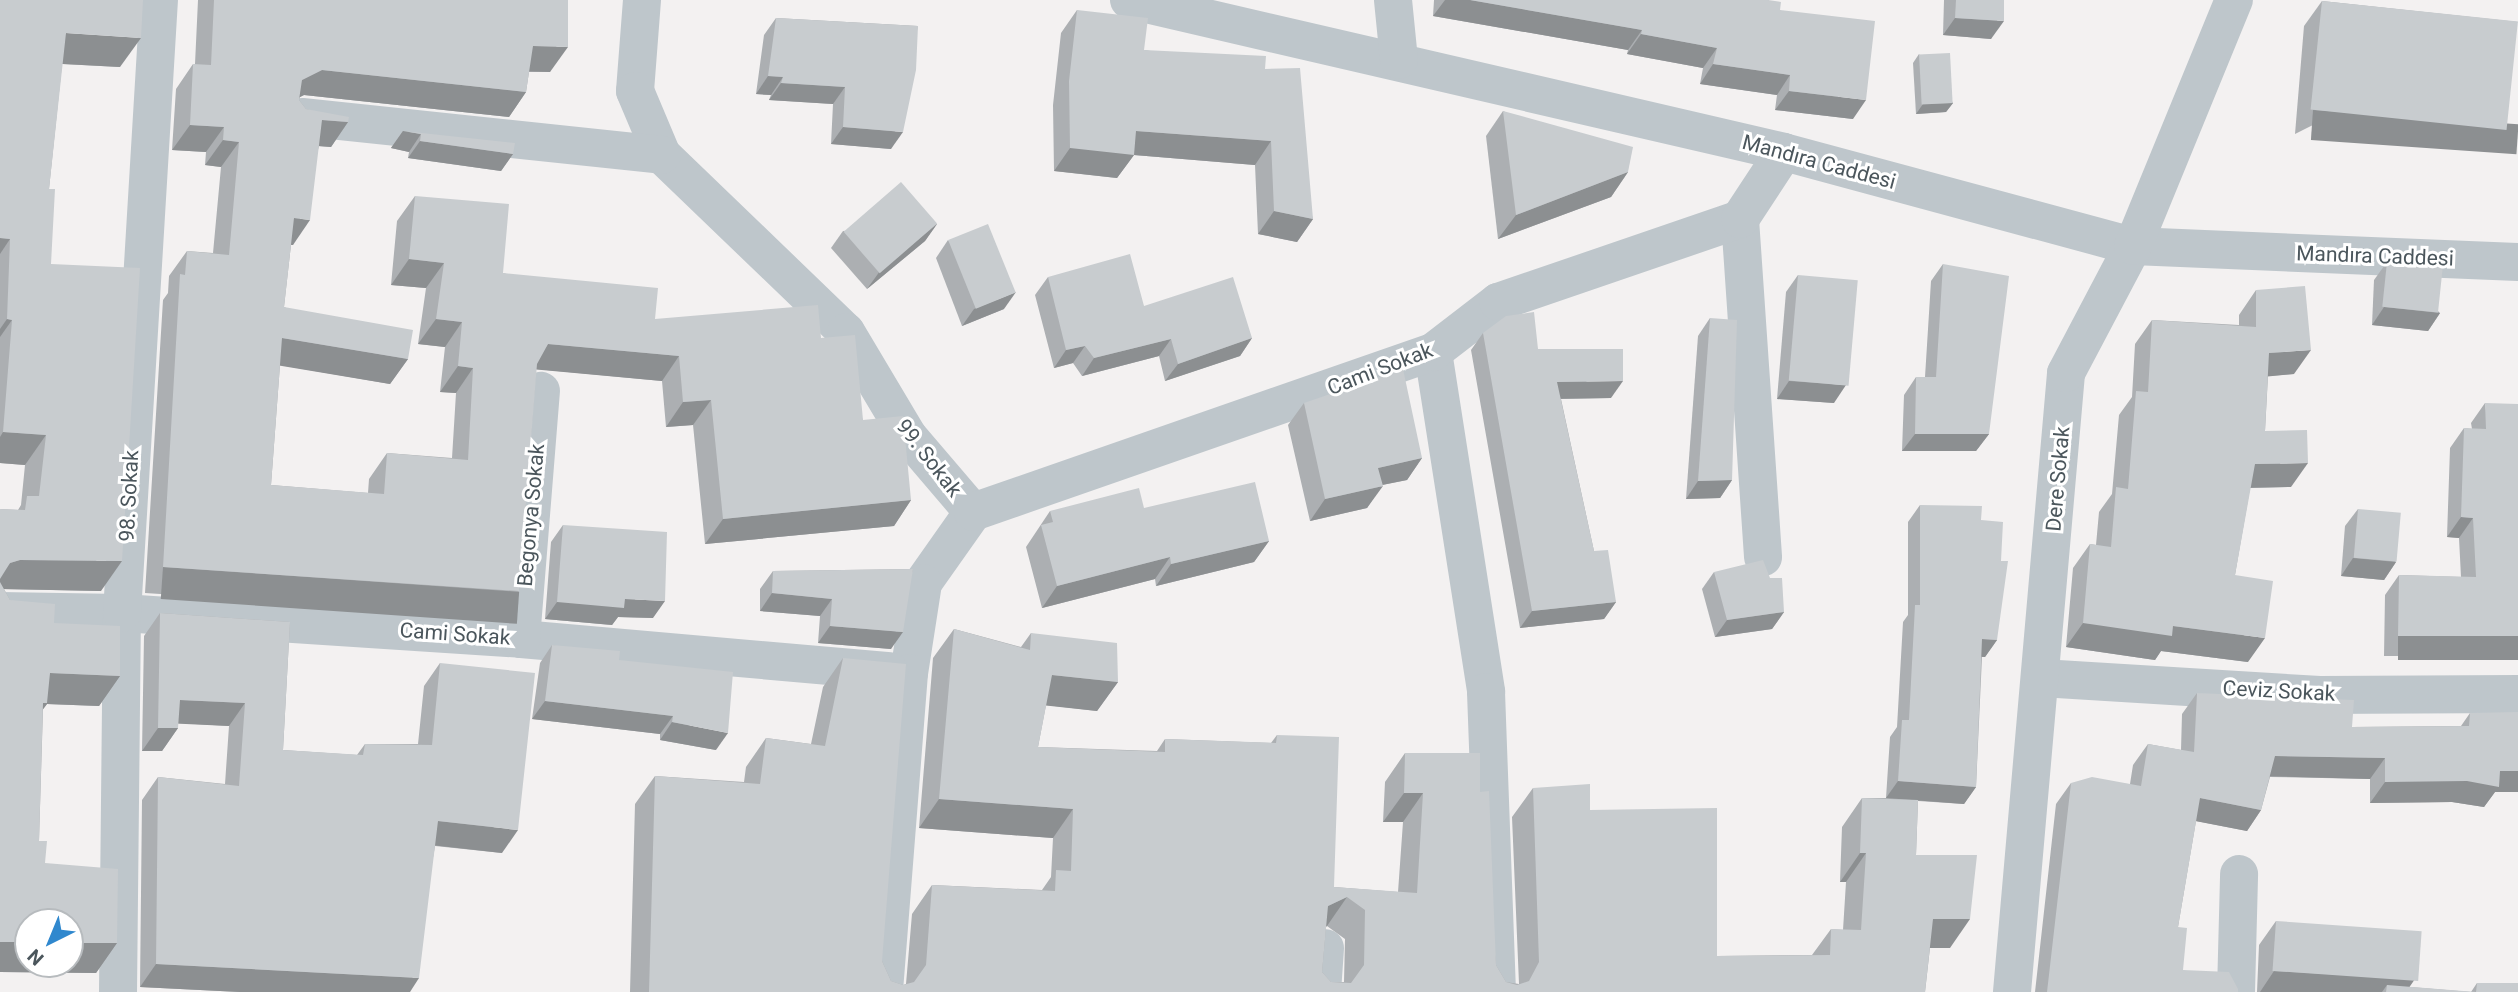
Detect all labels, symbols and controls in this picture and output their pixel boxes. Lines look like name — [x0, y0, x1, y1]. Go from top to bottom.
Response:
street label: Mandıra Caddesi — [1740, 129, 1898, 195]
street label: Mandıra Caddesi — [2296, 241, 2454, 271]
street label: Cami Sokak — [1324, 337, 1436, 401]
street label: 99. Sokak — [891, 414, 967, 502]
street label: Dere Sokak — [2041, 425, 2075, 533]
street label: Begonya Sokak — [512, 443, 550, 587]
street label: 98. Sokak — [114, 450, 144, 542]
street label: Cami Sokak — [399, 618, 511, 650]
street label: Ceviz Sokak — [2222, 675, 2336, 707]
north arrow — [14, 908, 84, 978]
text: N — [23, 944, 48, 970]

